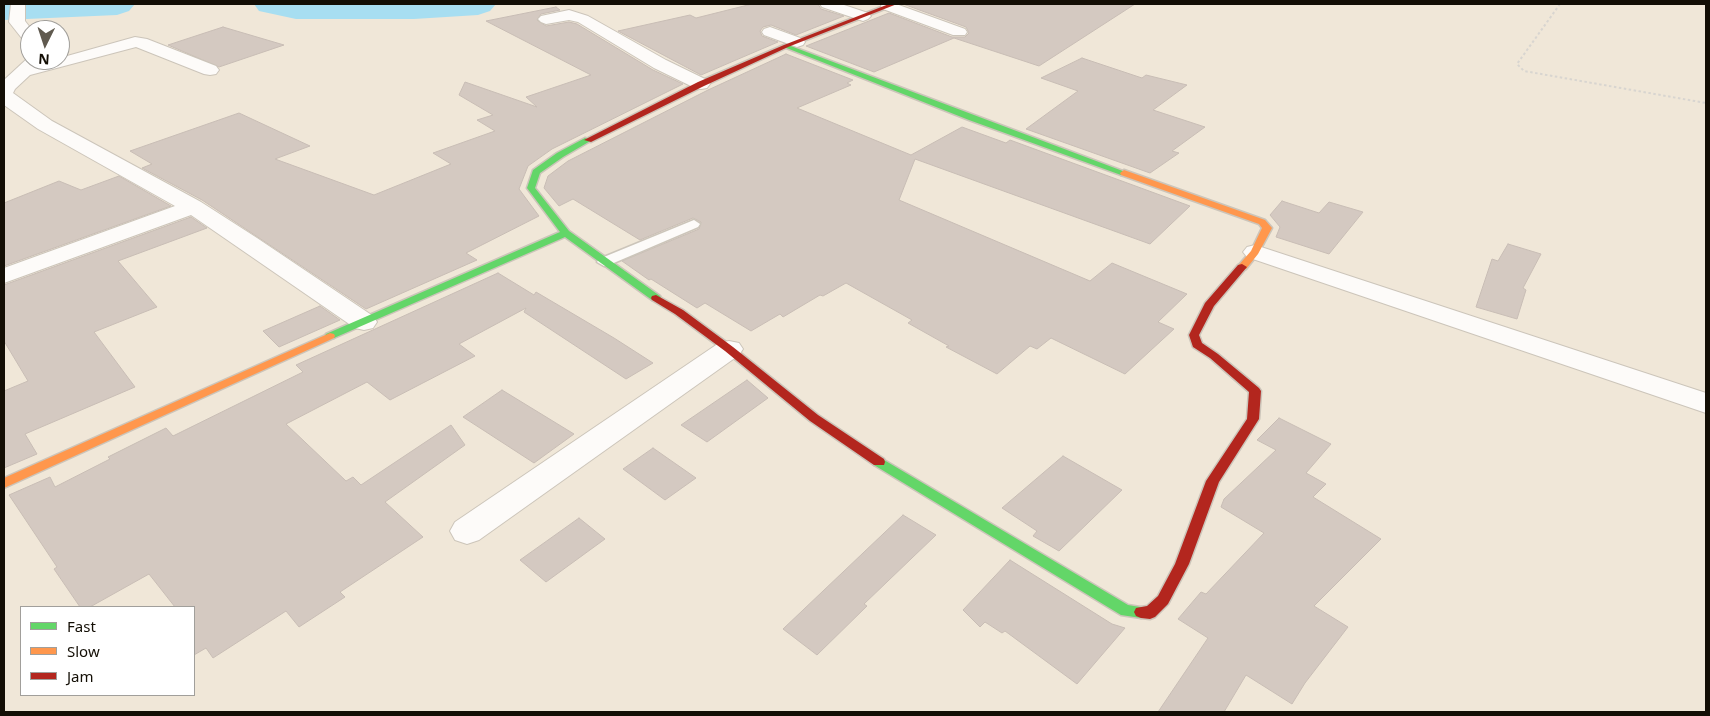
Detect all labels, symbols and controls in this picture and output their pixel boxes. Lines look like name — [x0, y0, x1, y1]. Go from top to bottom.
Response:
north arrow — [20, 20, 70, 70]
text: N — [38, 50, 50, 69]
legend — [20, 606, 195, 696]
text: Fast — [67, 616, 96, 636]
text: Slow — [67, 641, 100, 661]
text: Jam — [67, 666, 94, 686]

